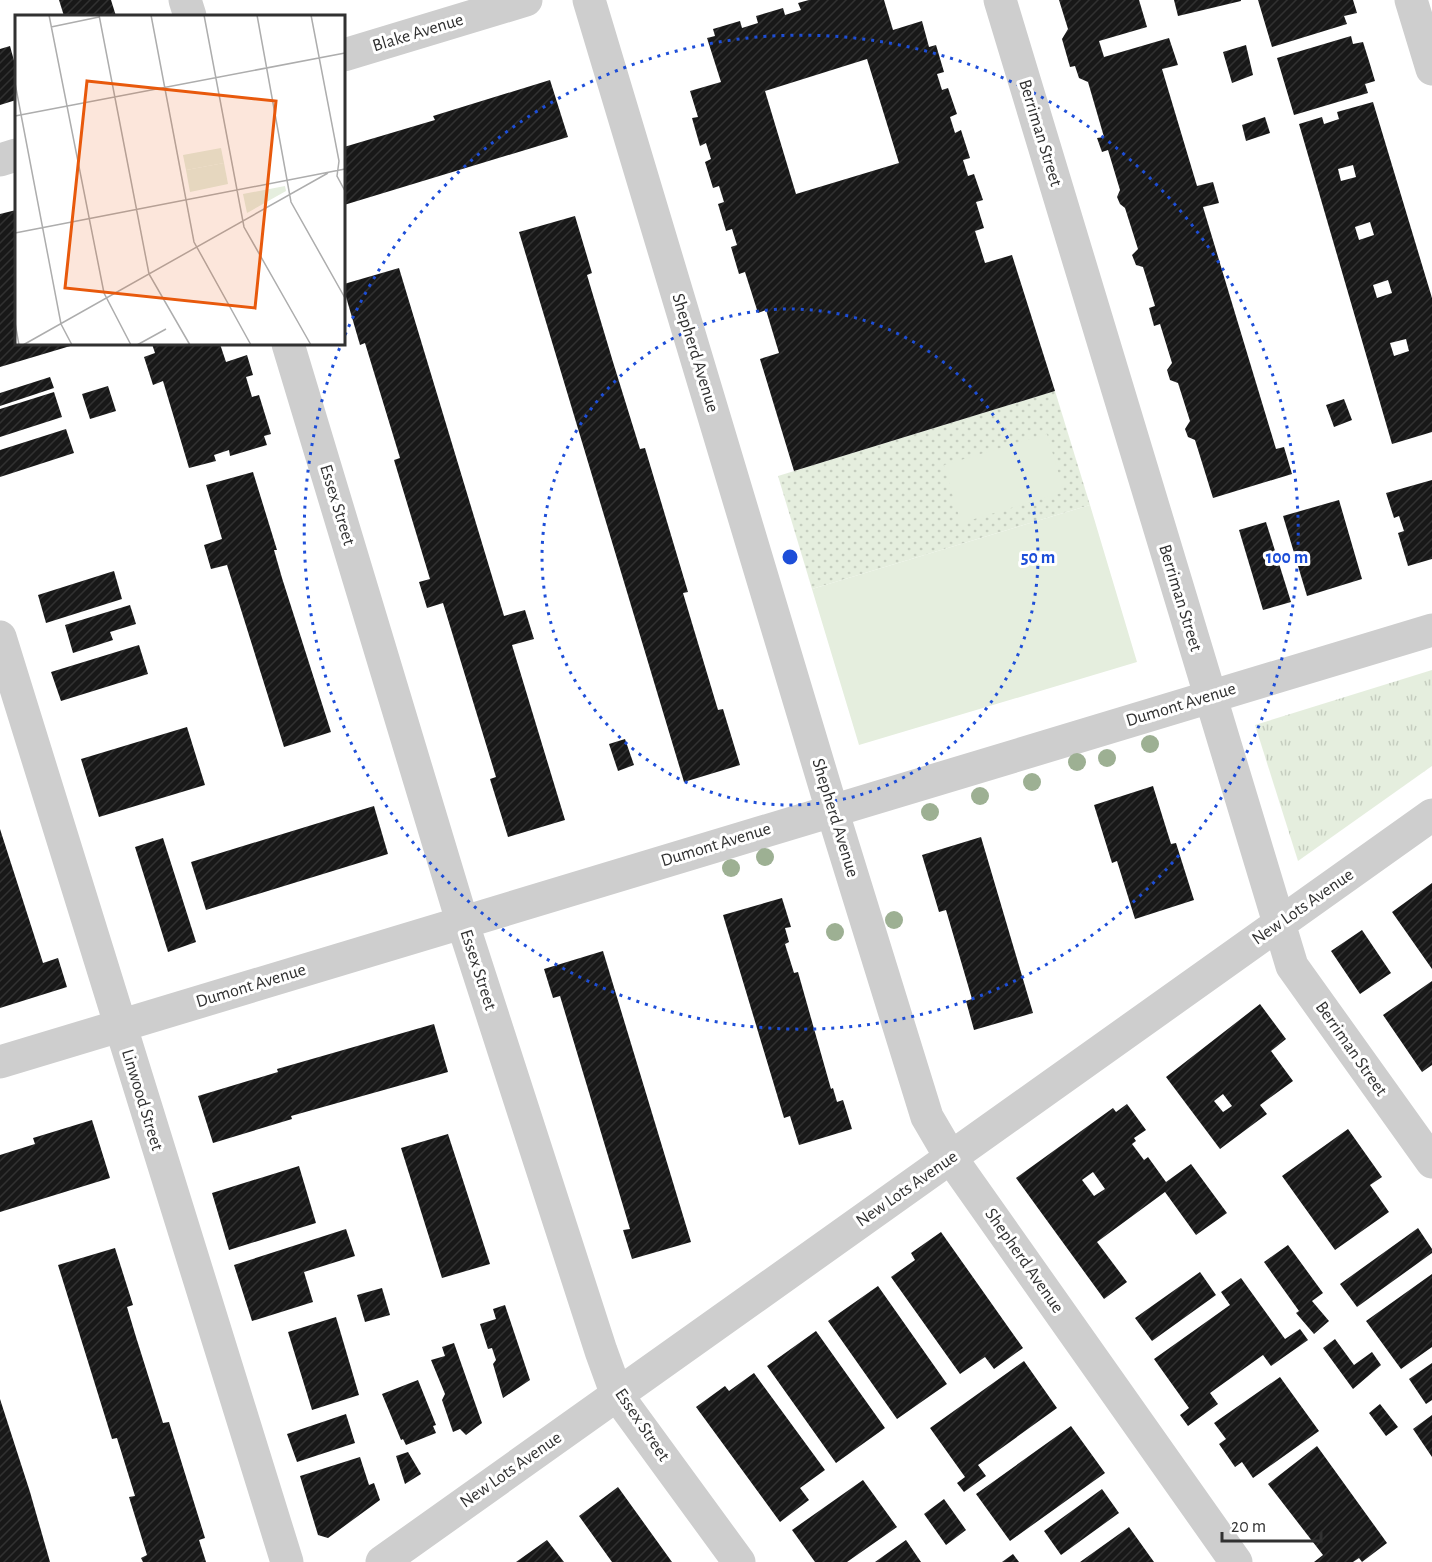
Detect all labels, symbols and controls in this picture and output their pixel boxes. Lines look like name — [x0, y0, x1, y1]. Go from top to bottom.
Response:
street label: Blake Avenue — [370, 11, 466, 55]
inset map — [15, 15, 345, 345]
street label: Berriman Street — [1015, 77, 1065, 189]
street label: Shepherd Avenue — [668, 291, 722, 415]
street label: Essex Street — [316, 462, 358, 548]
street label: Berriman Street — [1155, 542, 1205, 654]
centre of rings — [780, 547, 800, 567]
text: 50 m — [1021, 549, 1055, 567]
text: 100 m — [1266, 549, 1308, 567]
street label: Dumont Avenue — [1124, 680, 1238, 730]
street label: Shepherd Avenue — [808, 756, 862, 880]
street label: Dumont Avenue — [659, 820, 773, 870]
street label: New Lots Avenue — [1249, 865, 1357, 949]
street label: Essex Street — [457, 928, 500, 1013]
street label: Dumont Avenue — [194, 961, 308, 1011]
street label: Berriman Street — [1312, 998, 1390, 1100]
street label: Linwood Street — [118, 1047, 166, 1153]
street label: New Lots Avenue — [853, 1147, 961, 1231]
street label: Shepherd Avenue — [981, 1205, 1067, 1317]
street label: Essex Street — [611, 1385, 673, 1465]
street label: New Lots Avenue — [457, 1428, 565, 1512]
scale bar — [1222, 1505, 1321, 1543]
text: 20 m — [1231, 1518, 1266, 1536]

